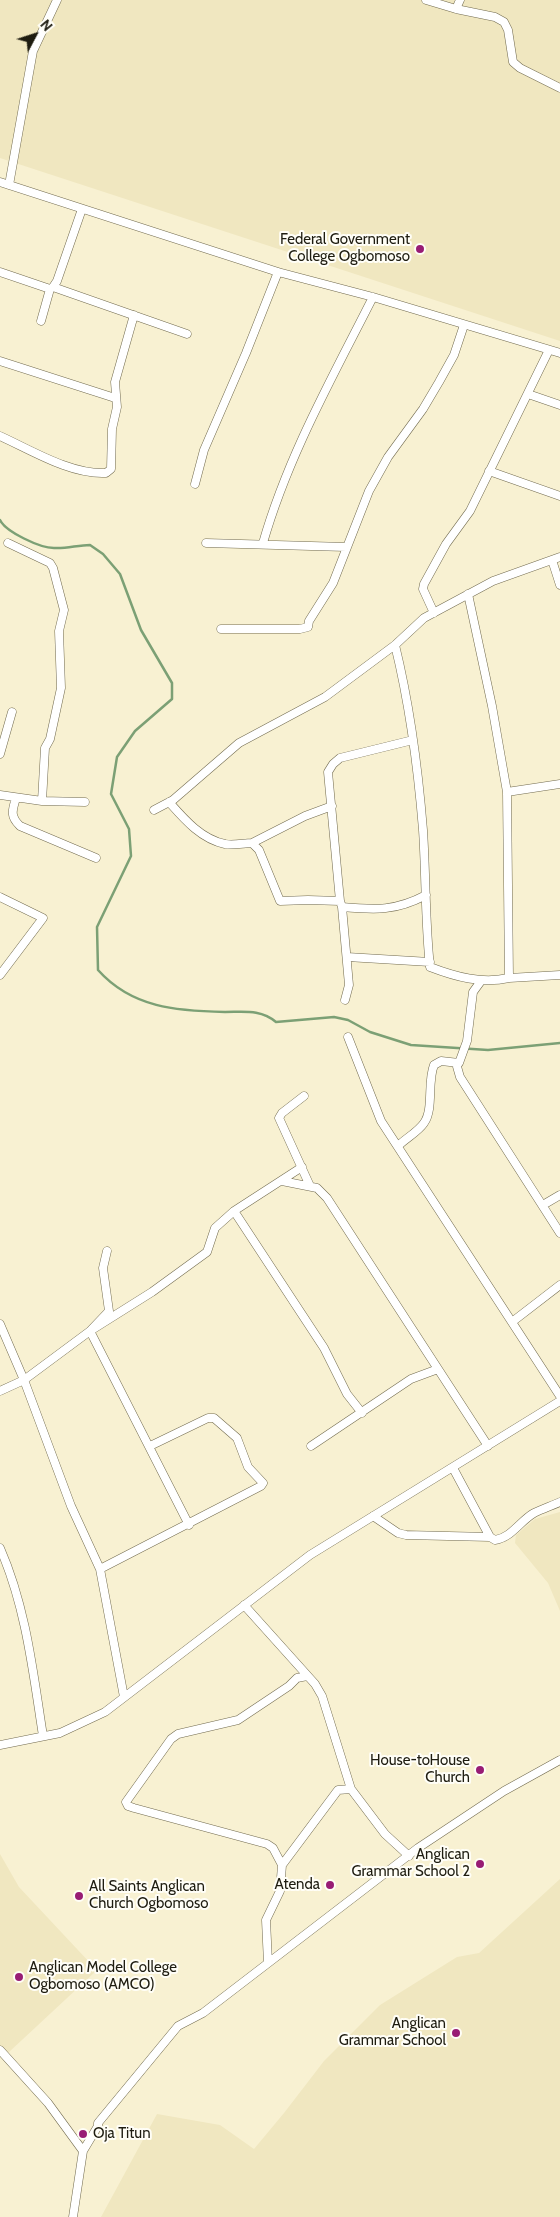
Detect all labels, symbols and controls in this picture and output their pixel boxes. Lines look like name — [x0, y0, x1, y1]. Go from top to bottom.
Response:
north arrow — [10, 10, 60, 60]
text: N — [36, 16, 57, 35]
place label: Federal Government College Ogbomoso — [280, 231, 410, 266]
marker: Federal Government College Ogbomoso — [414, 243, 426, 255]
place label: House-toHouse Church — [370, 1752, 470, 1787]
marker: House-toHouse Church — [474, 1764, 486, 1776]
place label: Anglican Grammar School 2 — [352, 1846, 470, 1881]
marker: Anglican Grammar School 2 — [474, 1858, 486, 1870]
place label: Atenda — [275, 1876, 320, 1894]
place label: All Saints Anglican Church Ogbomoso — [89, 1878, 208, 1913]
marker: Atenda — [324, 1879, 336, 1891]
marker: All Saints Anglican Church Ogbomoso — [73, 1890, 85, 1902]
place label: Anglican Model College Ogbomoso (AMCO) — [29, 1959, 177, 1994]
marker: Anglican Model College Ogbomoso (AMCO) — [13, 1971, 25, 1983]
place label: Anglican Grammar School — [339, 2015, 446, 2050]
marker: Anglican Grammar School — [450, 2027, 462, 2039]
place label: Oja Titun — [93, 2125, 151, 2143]
marker: Oja Titun — [77, 2128, 89, 2140]

